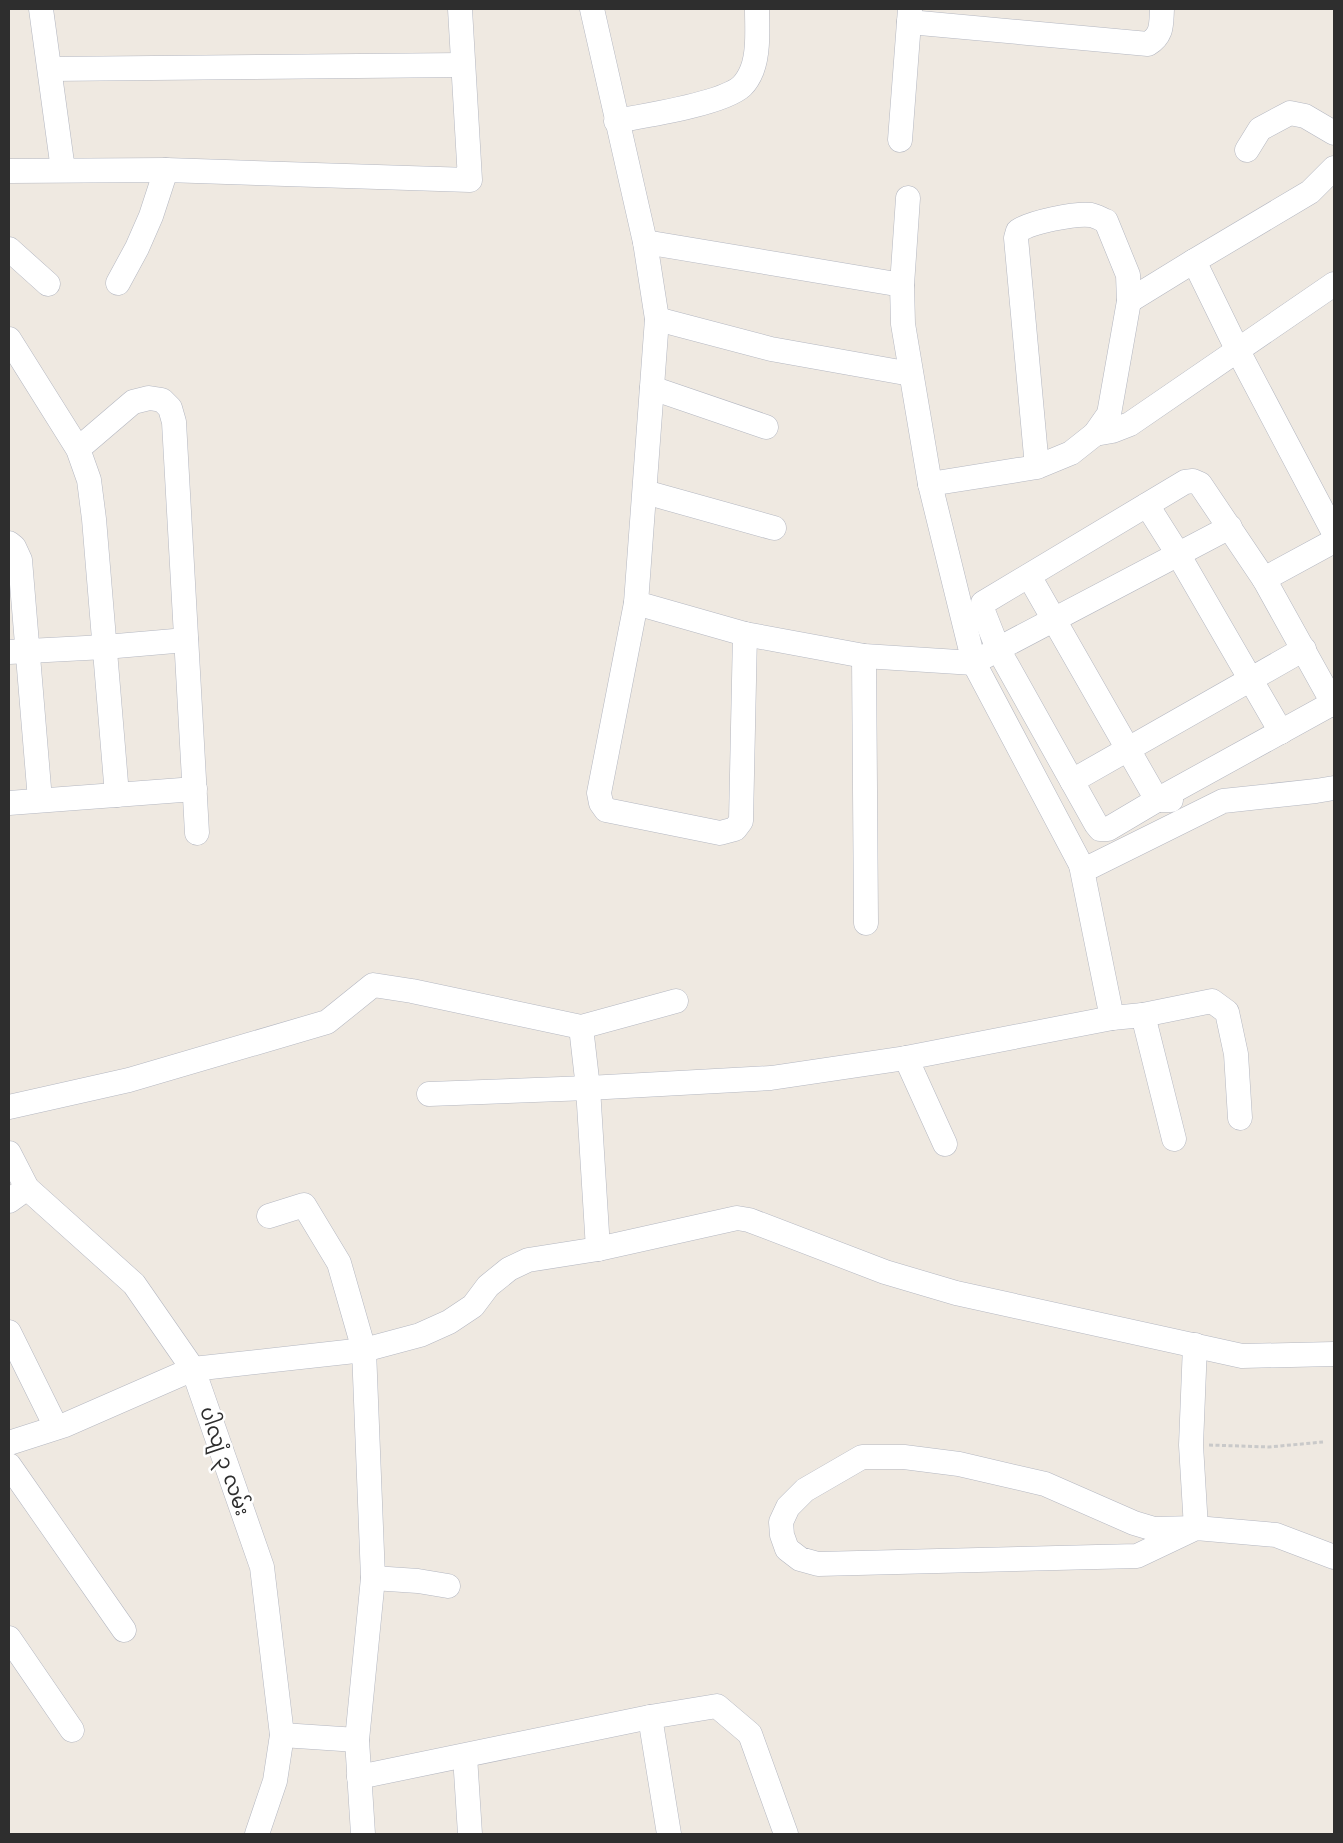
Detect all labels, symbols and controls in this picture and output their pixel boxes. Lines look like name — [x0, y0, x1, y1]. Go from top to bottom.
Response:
street label: ပါလျံ ၃ လမ်း — [191, 1403, 257, 1520]

